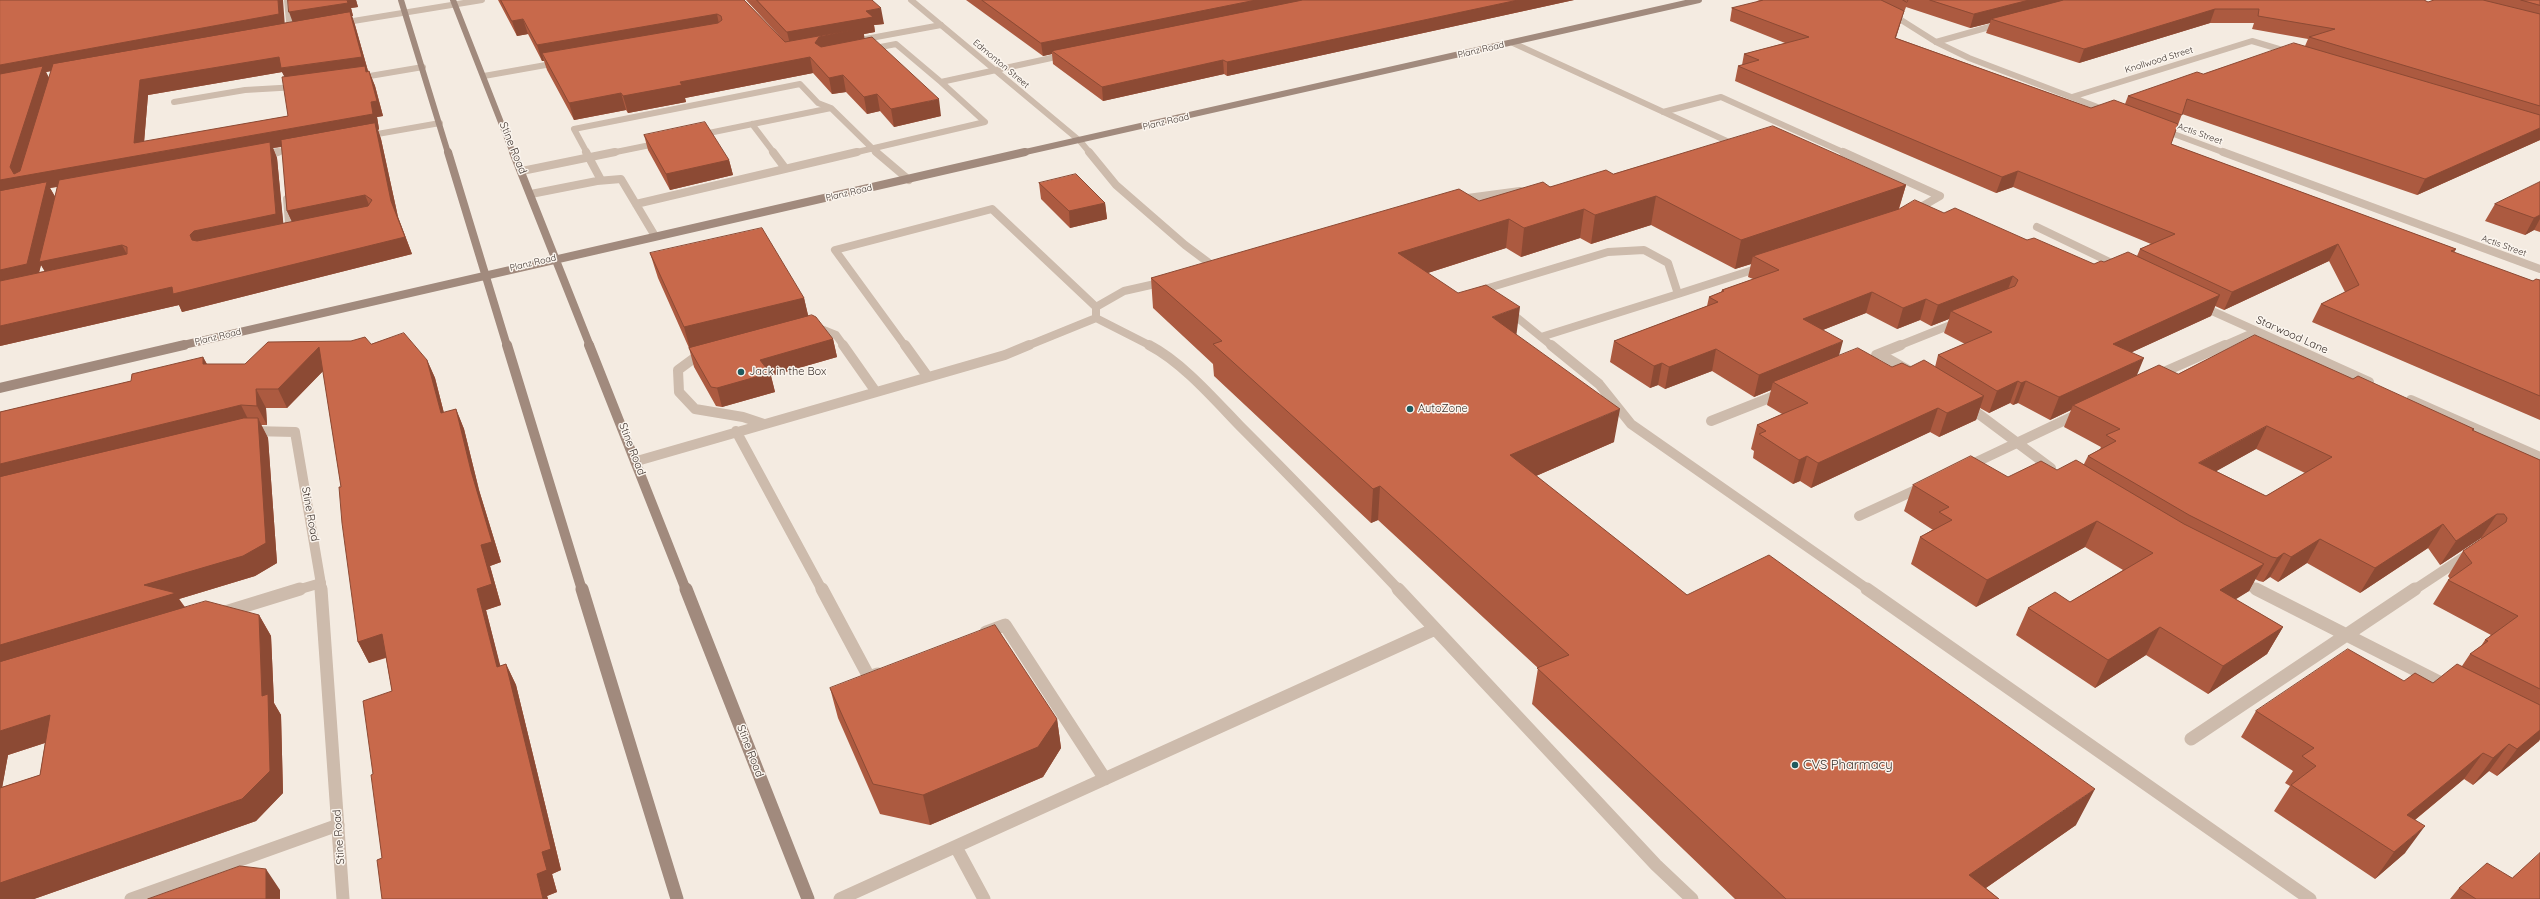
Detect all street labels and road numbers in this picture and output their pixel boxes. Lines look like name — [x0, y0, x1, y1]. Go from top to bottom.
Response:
street label: Edmonton Street — [971, 37, 1031, 91]
street label: Planz Road — [1457, 39, 1505, 61]
street label: Knollwood Street — [2124, 44, 2194, 76]
street label: Planz Road — [1142, 111, 1190, 133]
street label: Stine Road — [497, 120, 529, 176]
street label: Actis Street — [2176, 121, 2224, 147]
street label: Planz Road — [825, 182, 873, 204]
street label: Actis Street — [2480, 233, 2528, 259]
street label: Planz Road — [509, 252, 557, 274]
street label: Starwood Lane — [2254, 313, 2330, 357]
street label: Planz Road — [194, 326, 242, 348]
street label: Stine Road — [616, 421, 648, 477]
street label: Stine Road — [299, 486, 321, 542]
street label: Stine Road — [734, 723, 766, 779]
street label: Stine Road — [330, 809, 348, 865]

